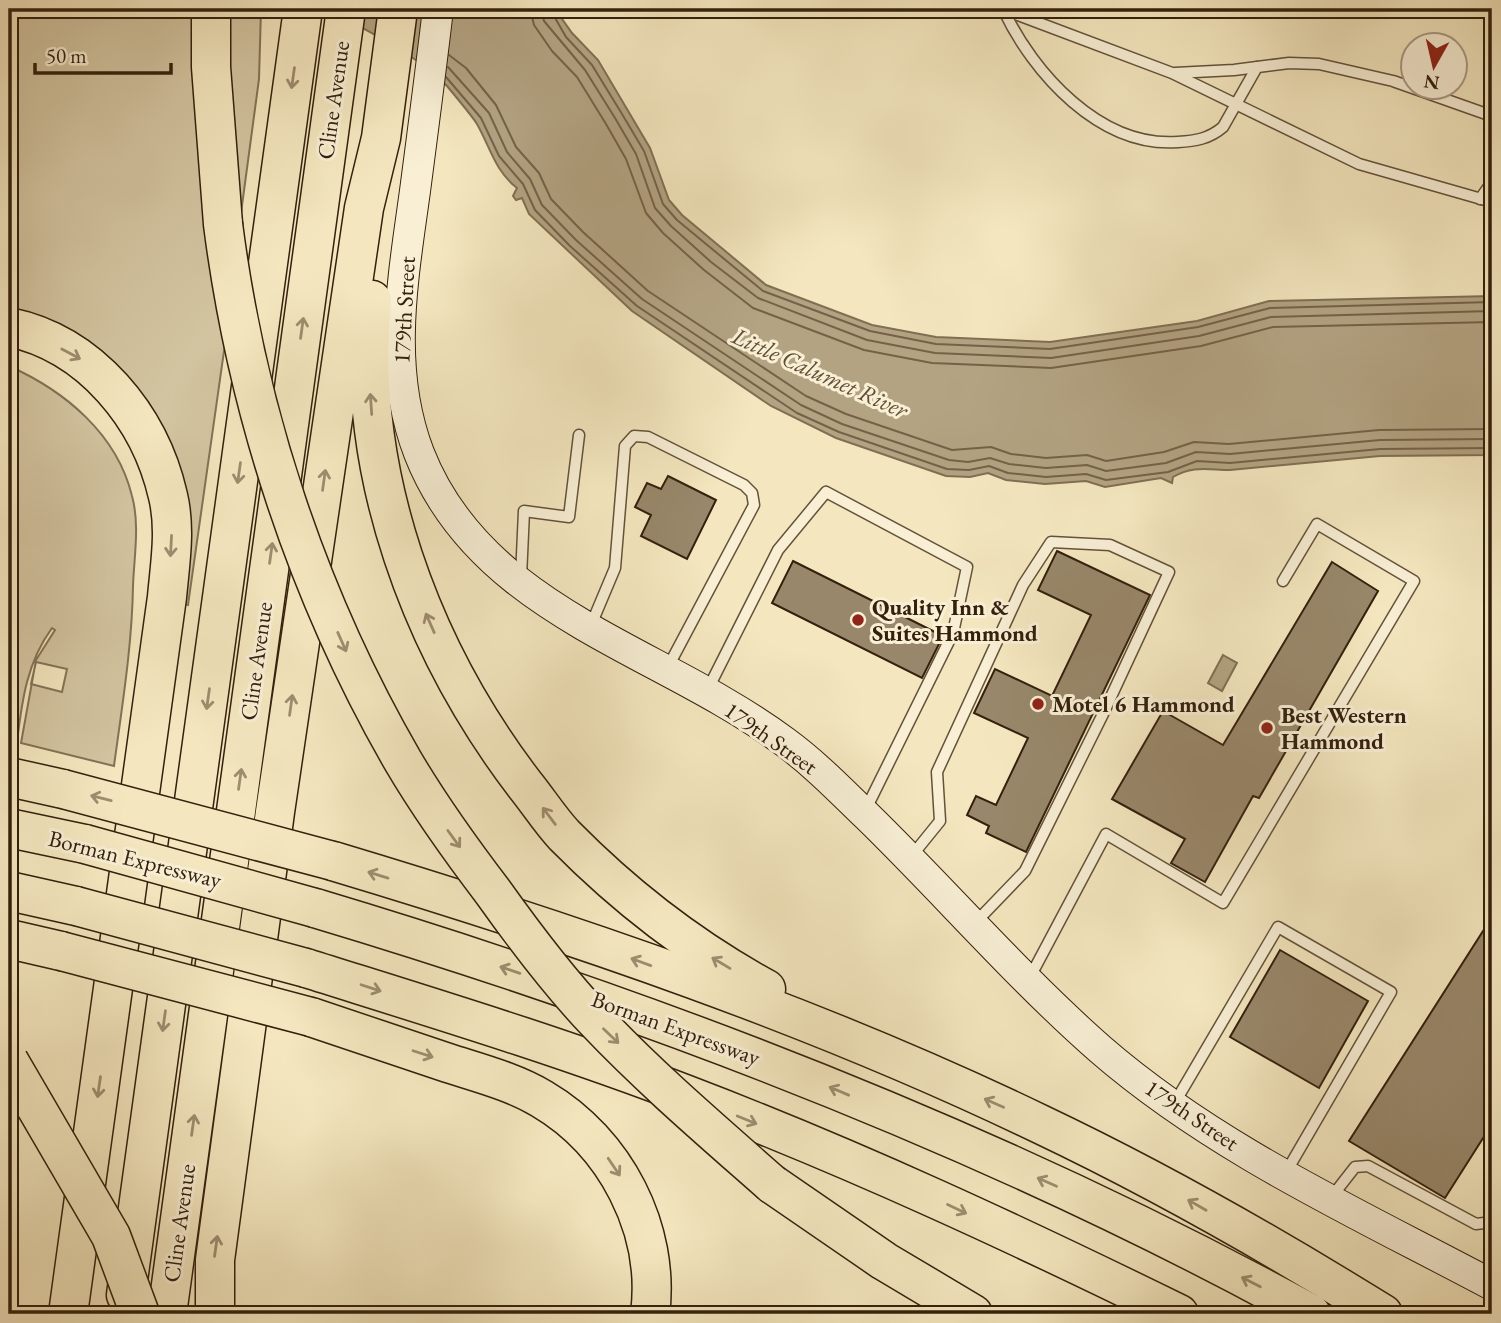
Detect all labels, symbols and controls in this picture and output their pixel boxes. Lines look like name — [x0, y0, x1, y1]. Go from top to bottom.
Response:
scale bar — [35, 32, 172, 76]
north arrow — [1400, 32, 1470, 102]
street label: Cline Avenue — [310, 39, 356, 161]
text: 50 m — [46, 42, 87, 69]
one-way arrow — [287, 66, 300, 89]
text: N — [1422, 69, 1441, 96]
street label: 179th Street — [386, 255, 422, 364]
one-way arrow — [296, 317, 309, 340]
water label: Little Calumet River — [727, 319, 915, 426]
one-way arrow — [60, 348, 81, 361]
one-way arrow — [365, 393, 378, 416]
one-way arrow — [232, 461, 245, 484]
one-way arrow — [318, 469, 331, 492]
one-way arrow — [165, 535, 178, 558]
one-way arrow — [265, 542, 278, 565]
place label: Quality Inn & Suites Hammond — [872, 592, 1038, 648]
street label: Cline Avenue — [233, 600, 279, 722]
marker: Quality Inn & Suites Hammond — [850, 612, 866, 628]
one-way arrow — [423, 613, 436, 634]
one-way arrow — [336, 631, 349, 652]
one-way arrow — [202, 687, 215, 709]
place label: Motel 6 Hammond — [1052, 689, 1235, 719]
one-way arrow — [284, 694, 297, 717]
street label: 179th Street — [718, 695, 824, 782]
marker: Motel 6 Hammond — [1030, 696, 1046, 712]
place label: Best Western Hammond — [1281, 700, 1407, 756]
marker: Best Western Hammond — [1259, 720, 1275, 736]
one-way arrow — [234, 768, 247, 790]
one-way arrow — [90, 791, 113, 804]
one-way arrow — [541, 807, 556, 826]
street label: Borman Expressway — [45, 823, 225, 895]
one-way arrow — [447, 829, 461, 848]
one-way arrow — [368, 867, 390, 880]
one-way arrow — [630, 955, 652, 967]
one-way arrow — [712, 955, 732, 969]
one-way arrow — [500, 962, 522, 975]
one-way arrow — [359, 983, 381, 996]
street label: Borman Expressway — [588, 984, 765, 1073]
one-way arrow — [157, 1009, 170, 1032]
one-way arrow — [603, 1027, 620, 1044]
one-way arrow — [411, 1049, 433, 1061]
street label: 179th Street — [1139, 1073, 1246, 1158]
one-way arrow — [92, 1076, 105, 1098]
one-way arrow — [828, 1083, 850, 1096]
one-way arrow — [984, 1096, 1005, 1109]
one-way arrow — [186, 1114, 199, 1137]
one-way arrow — [736, 1114, 758, 1127]
one-way arrow — [607, 1157, 621, 1176]
street label: Cline Avenue — [156, 1162, 202, 1284]
one-way arrow — [1037, 1175, 1058, 1188]
one-way arrow — [1188, 1198, 1208, 1212]
one-way arrow — [946, 1203, 967, 1216]
one-way arrow — [210, 1235, 223, 1258]
one-way arrow — [1241, 1274, 1262, 1288]

